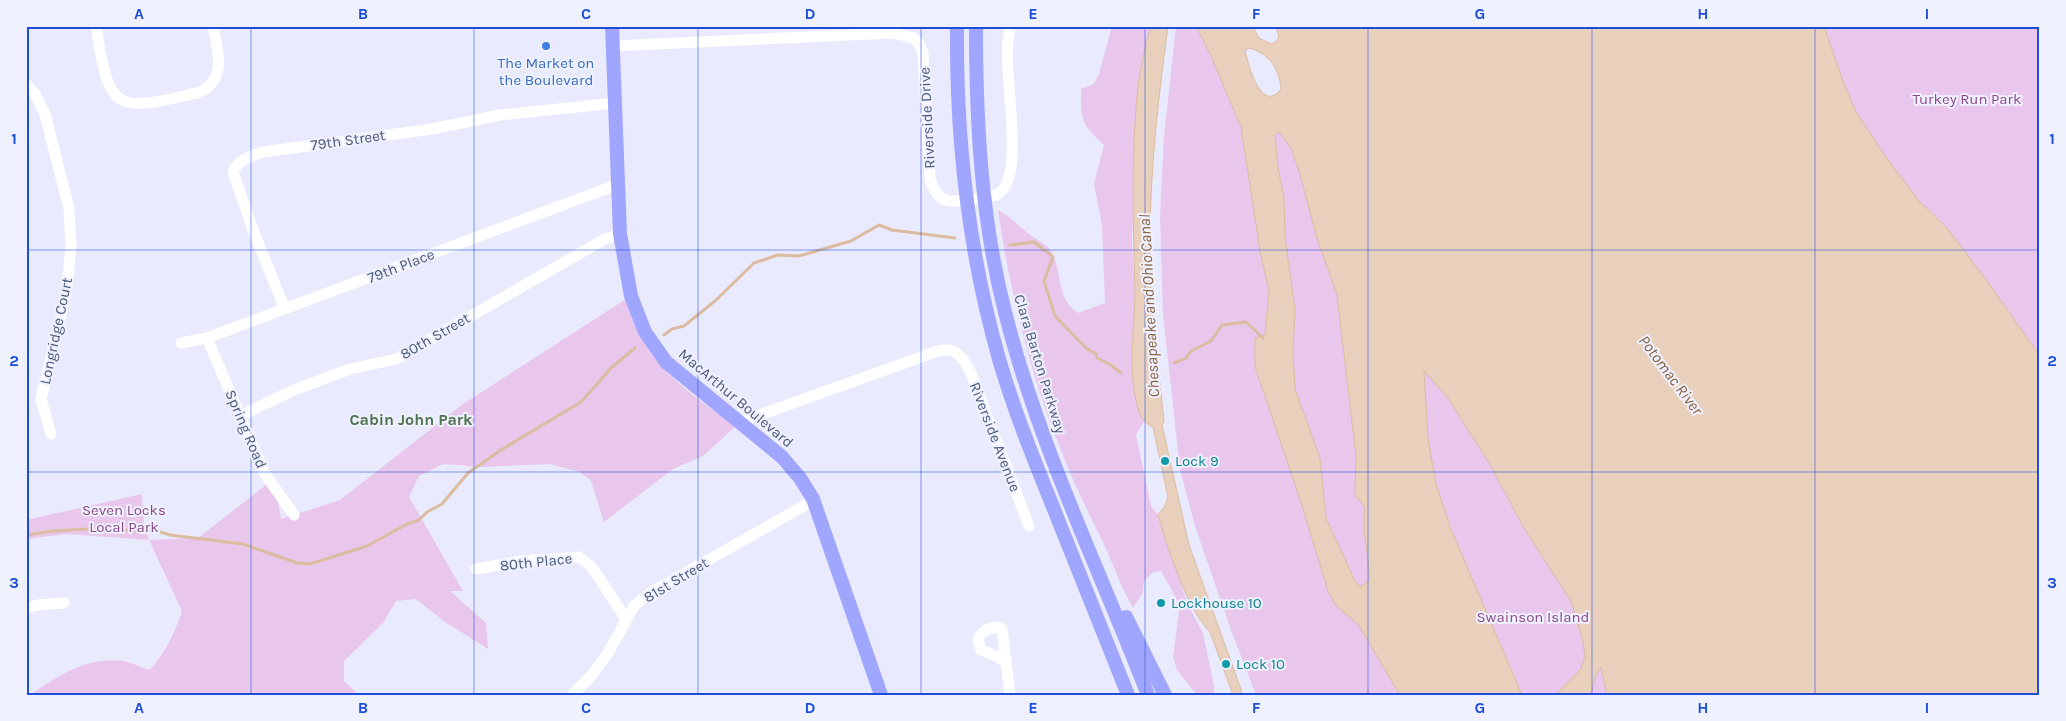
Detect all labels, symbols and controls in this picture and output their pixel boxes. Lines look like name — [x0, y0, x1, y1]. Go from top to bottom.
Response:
text: A — [134, 4, 144, 23]
text: B — [358, 4, 368, 23]
text: C — [581, 4, 591, 23]
text: D — [805, 4, 816, 23]
text: E — [1028, 4, 1038, 23]
text: F — [1252, 4, 1261, 23]
text: G — [1475, 4, 1485, 23]
text: H — [1697, 4, 1709, 23]
text: I — [1925, 4, 1929, 23]
marker: The Market on the Boulevard — [540, 40, 552, 52]
place label: The Market on the Boulevard — [498, 54, 594, 89]
street label: Riverside Drive — [915, 67, 939, 169]
park label: Turkey Run Park — [1913, 90, 2022, 108]
street label: 79th Street — [310, 126, 387, 154]
text: 1 — [11, 129, 17, 148]
text: 1 — [2049, 129, 2055, 148]
water label: Chesapeake and Ohio Canal — [1135, 214, 1163, 398]
street label: 79th Place — [365, 245, 437, 287]
street label: Longridge Court — [36, 276, 76, 386]
street label: Clara Barton Parkway — [1010, 292, 1070, 436]
street label: 80th Street — [397, 309, 473, 363]
water label: Potomac River — [1635, 331, 1707, 419]
street label: MacArthur Boulevard — [675, 345, 797, 451]
text: 2 — [9, 351, 19, 370]
text: 2 — [2047, 351, 2057, 370]
street label: Riverside Avenue — [966, 380, 1024, 494]
street label: Spring Road — [221, 387, 271, 471]
district label: Cabin John Park — [349, 410, 473, 429]
place label: Lock 9 — [1175, 452, 1219, 470]
marker: Lock 9 — [1159, 455, 1171, 467]
park label: Seven Locks Local Park — [82, 501, 166, 536]
street label: 80th Place — [499, 549, 573, 575]
street label: 81st Street — [640, 553, 712, 606]
text: 3 — [9, 573, 19, 592]
text: 3 — [2047, 573, 2057, 592]
place label: Lockhouse 10 — [1171, 594, 1262, 612]
marker: Lockhouse 10 — [1155, 597, 1167, 609]
park label: Swainson Island — [1477, 608, 1589, 626]
place label: Lock 10 — [1236, 655, 1285, 673]
marker: Lock 10 — [1220, 658, 1232, 670]
text: A — [134, 698, 144, 717]
text: B — [358, 698, 368, 717]
text: C — [581, 698, 591, 717]
text: D — [805, 698, 816, 717]
text: E — [1028, 698, 1038, 717]
text: F — [1252, 698, 1261, 717]
text: G — [1475, 698, 1485, 717]
text: H — [1697, 698, 1709, 717]
text: I — [1925, 698, 1929, 717]

